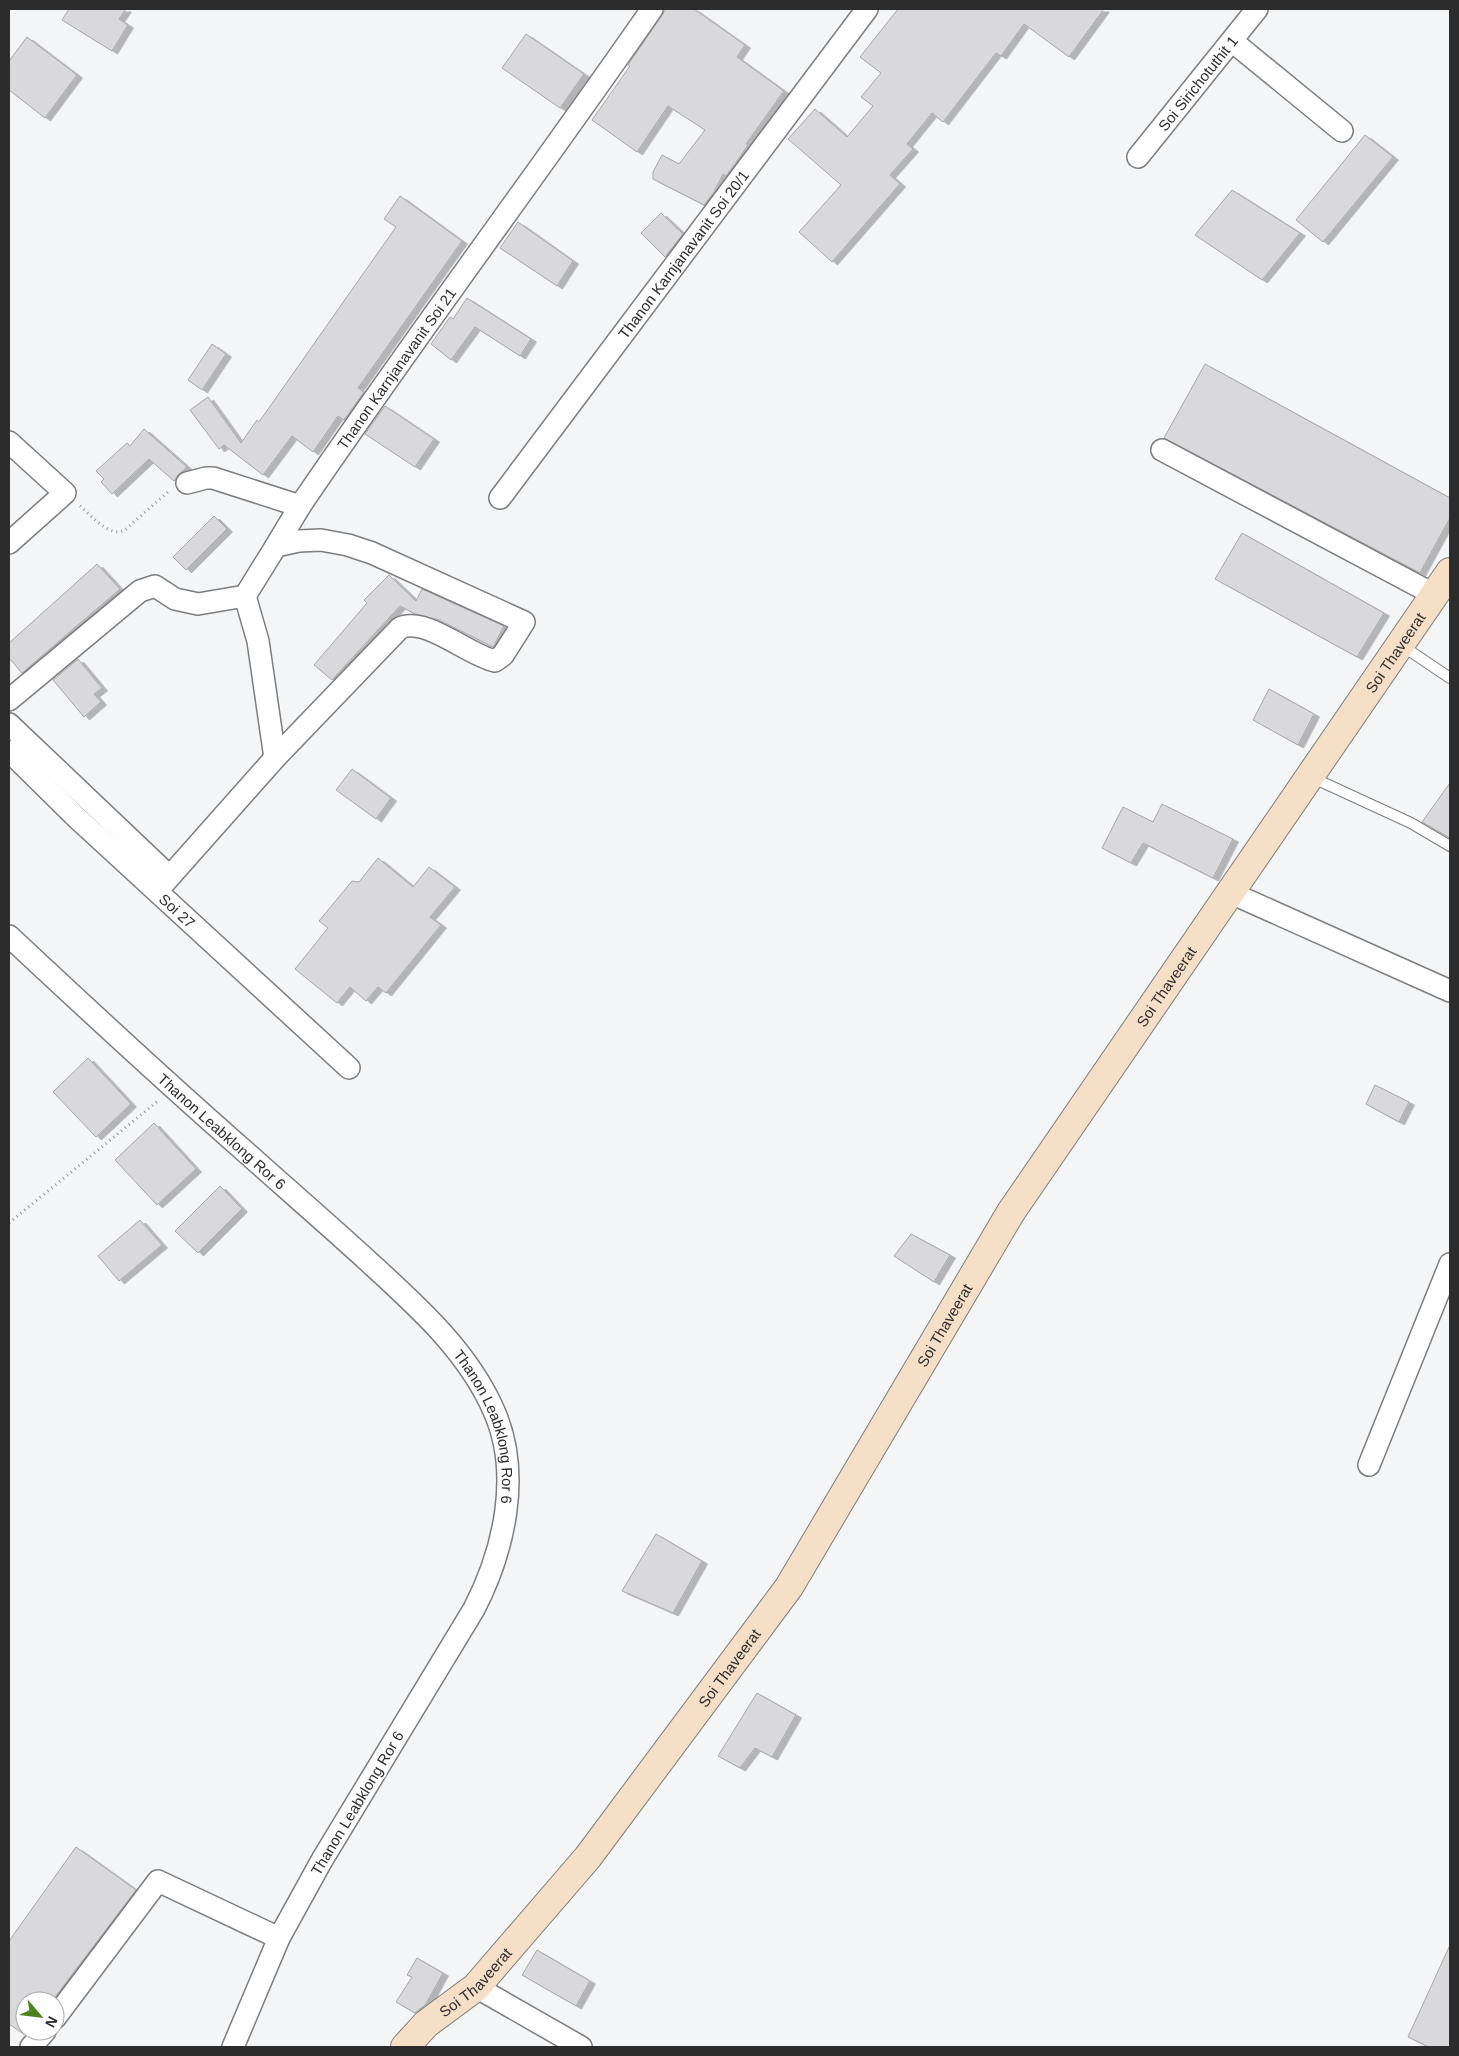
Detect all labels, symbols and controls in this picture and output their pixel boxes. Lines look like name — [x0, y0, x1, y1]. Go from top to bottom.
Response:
street label: Soi Sirichotuthit 1 — [1154, 32, 1241, 134]
street label: Thanon Karnjanavanit Soi 20/1 — [614, 167, 752, 342]
street label: Thanon Karnjanavanit Soi 21 — [333, 284, 459, 452]
street label: Soi Thaveerat — [1362, 608, 1429, 696]
street label: Soi 27 — [156, 890, 199, 931]
street label: Soi Thaveerat — [1132, 942, 1200, 1030]
street label: Thanon Leabklong Ror 6 — [155, 1070, 290, 1192]
street label: Soi Thaveerat — [913, 1280, 976, 1369]
street label: Thanon Leabklong Ror 6 — [451, 1346, 517, 1505]
street label: Soi Thaveerat — [694, 1625, 764, 1710]
street label: Thanon Leabklong Ror 6 — [307, 1728, 407, 1878]
street label: Soi Thaveerat — [436, 1944, 515, 2020]
north arrow — [15, 1991, 65, 2041]
text: N — [42, 2014, 61, 2030]

